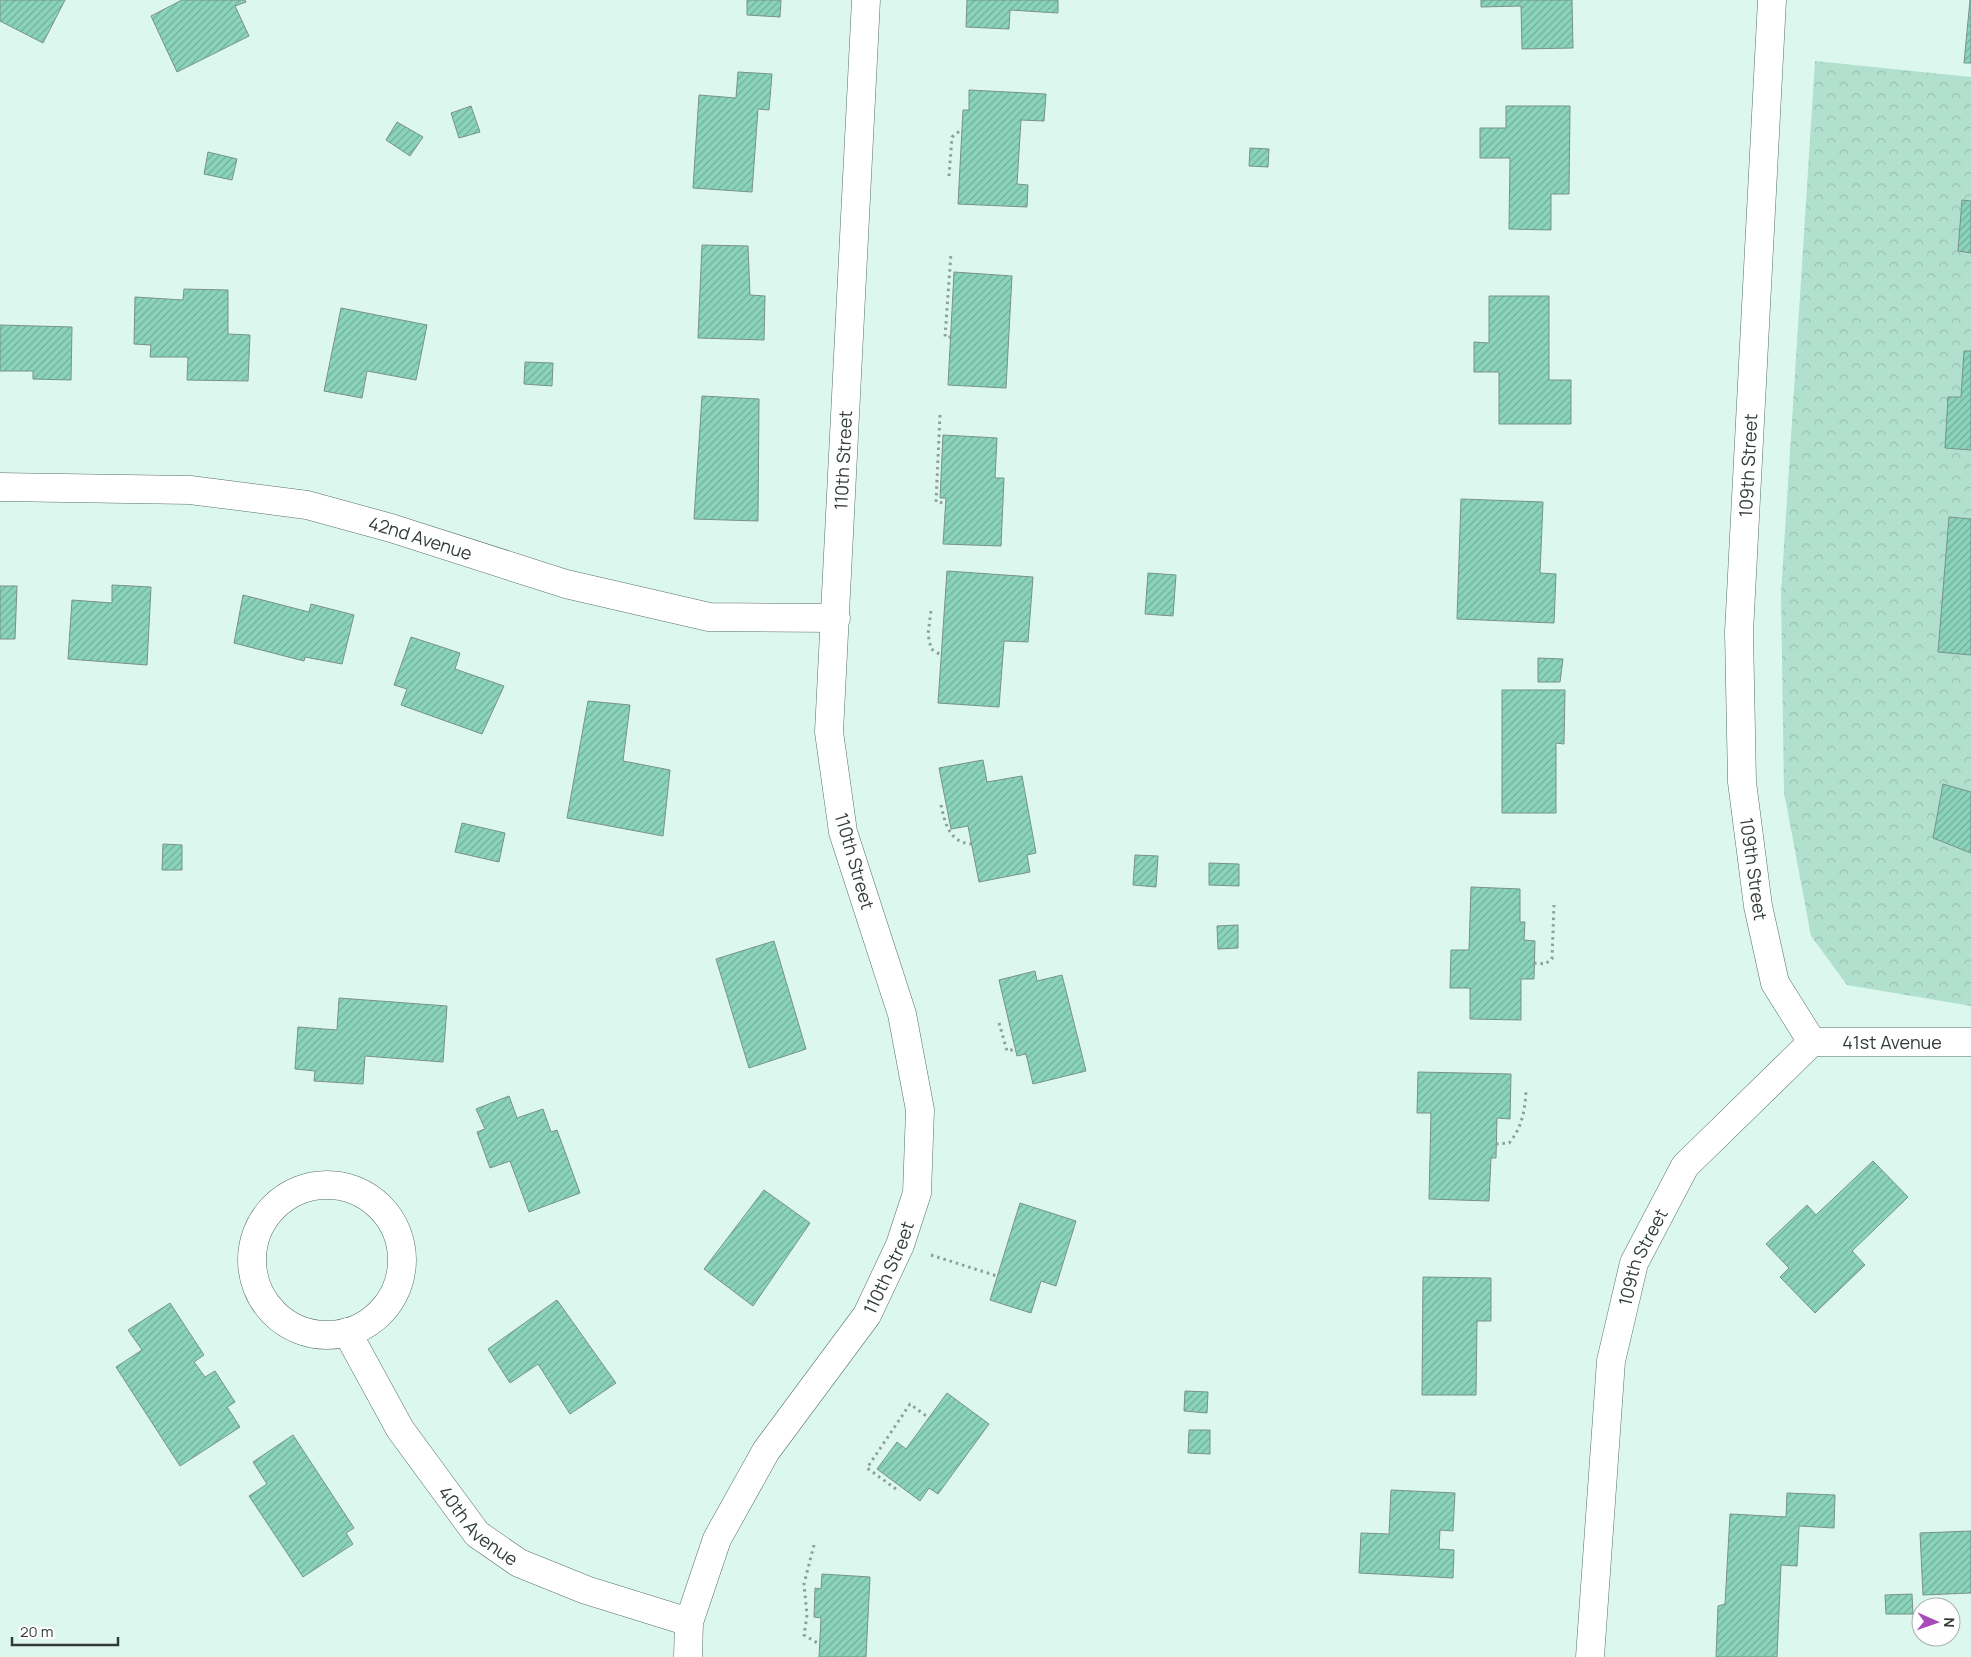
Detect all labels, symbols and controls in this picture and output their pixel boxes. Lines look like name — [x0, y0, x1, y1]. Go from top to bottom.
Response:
street label: 110th Street — [828, 410, 857, 510]
street label: 109th Street — [1733, 413, 1762, 518]
street label: 42nd Avenue — [366, 510, 475, 565]
street label: 110th Street — [830, 810, 880, 912]
street label: 109th Street — [1735, 816, 1773, 922]
street label: 41st Avenue — [1842, 1030, 1942, 1054]
street label: 109th Street — [1612, 1204, 1673, 1308]
street label: 110th Street — [857, 1218, 919, 1318]
street label: 40th Avenue — [434, 1481, 523, 1571]
north arrow — [1911, 1597, 1961, 1647]
scale bar — [12, 1614, 119, 1646]
text: N — [1940, 1617, 1959, 1628]
text: 20 m — [20, 1621, 53, 1642]

